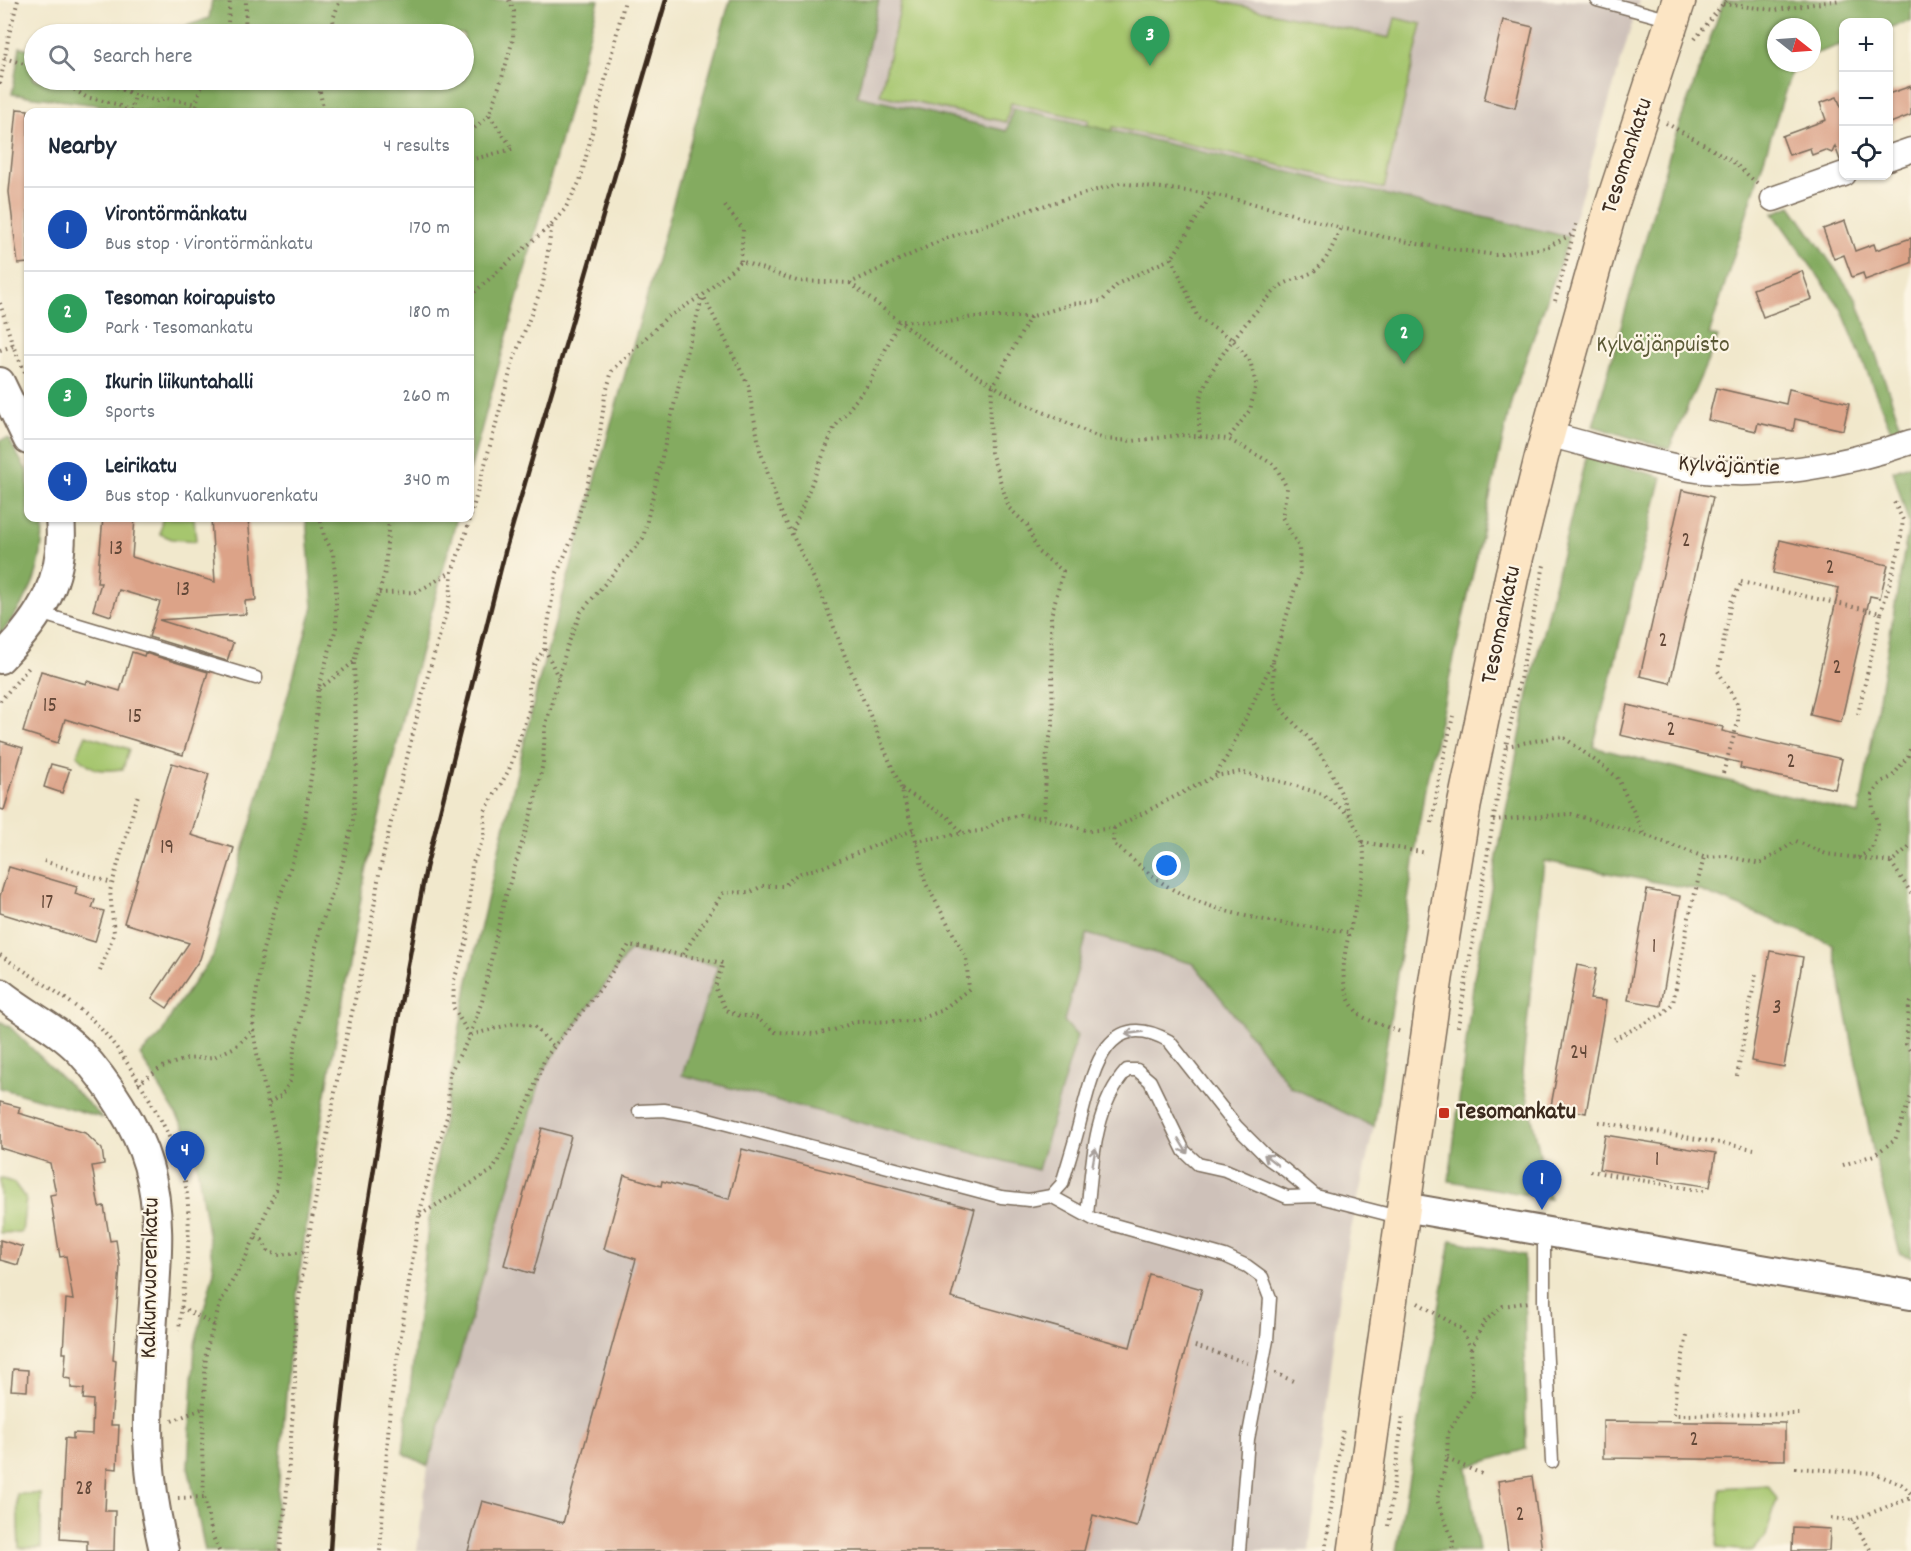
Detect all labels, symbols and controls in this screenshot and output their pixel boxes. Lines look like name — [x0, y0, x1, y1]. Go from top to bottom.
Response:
pin: 3 — [1130, 16, 1170, 66]
north arrow — [1767, 18, 1821, 72]
map controls — [1839, 18, 1893, 180]
button: + — [1839, 18, 1893, 72]
search box — [24, 24, 474, 90]
icon: search — [45, 41, 78, 74]
text: Search here — [93, 42, 192, 73]
button: − — [1839, 72, 1893, 126]
street label: Tesomankatu — [1593, 94, 1663, 218]
button: locate — [1839, 126, 1893, 180]
text: Nearby — [48, 129, 116, 166]
text: 4 results — [383, 133, 450, 161]
text: Virontörmänkatu — [105, 200, 247, 231]
text: 1 — [65, 215, 70, 243]
text: 170 m — [409, 215, 450, 243]
text: Bus stop · Virontörmänkatu — [105, 231, 313, 259]
text: Tesoman koirapuisto — [105, 284, 275, 315]
text: 2 — [63, 299, 72, 327]
text: 180 m — [408, 299, 450, 327]
pin: 2 — [1384, 314, 1424, 364]
text: Park · Tesomankatu — [105, 315, 253, 343]
park label: Kylväjänpuisto — [1596, 329, 1730, 363]
text: Ikurin liikuntahalli — [105, 368, 253, 399]
text: 3 — [63, 383, 72, 411]
text: 260 m — [402, 383, 450, 411]
text: Sports — [105, 399, 155, 427]
street label: Kylväjäntie — [1677, 447, 1781, 487]
text: Leirikatu — [105, 452, 177, 483]
text: 4 — [63, 467, 72, 495]
text: 340 m — [404, 467, 450, 495]
text: Bus stop · Kalkunvuorenkatu — [105, 483, 318, 511]
house number: 2 — [1681, 527, 1691, 557]
house number: 13 — [109, 535, 123, 565]
house number: 2 — [1825, 554, 1835, 584]
street label: Tesomankatu — [1473, 563, 1531, 687]
house number: 13 — [176, 576, 190, 606]
house number: 2 — [1658, 627, 1668, 657]
house number: 2 — [1832, 654, 1842, 684]
house number: 15 — [43, 692, 57, 722]
house number: 15 — [128, 703, 142, 733]
house number: 2 — [1666, 716, 1676, 746]
house number: 2 — [1786, 748, 1796, 778]
house number: 19 — [160, 834, 174, 864]
your location — [1152, 851, 1181, 880]
house number: 17 — [41, 889, 53, 919]
house number: 1 — [1652, 933, 1656, 963]
house number: 3 — [1772, 994, 1782, 1024]
one-way arrow — [1125, 1027, 1144, 1038]
house number: 24 — [1570, 1039, 1588, 1069]
place label: Tesomankatu — [1456, 1096, 1576, 1130]
marker: Tesomankatu — [1437, 1106, 1451, 1120]
pin: 4 — [166, 1132, 204, 1181]
one-way arrow — [1176, 1137, 1189, 1154]
house number: 1 — [1655, 1146, 1659, 1176]
one-way arrow — [1089, 1148, 1100, 1168]
one-way arrow — [1263, 1153, 1279, 1166]
pin: 1 — [1522, 1160, 1562, 1210]
street label: Kalkunvuorenkatu — [133, 1197, 169, 1359]
house number: 2 — [1689, 1426, 1699, 1456]
house number: 28 — [75, 1475, 93, 1505]
house number: 2 — [1515, 1501, 1525, 1531]

